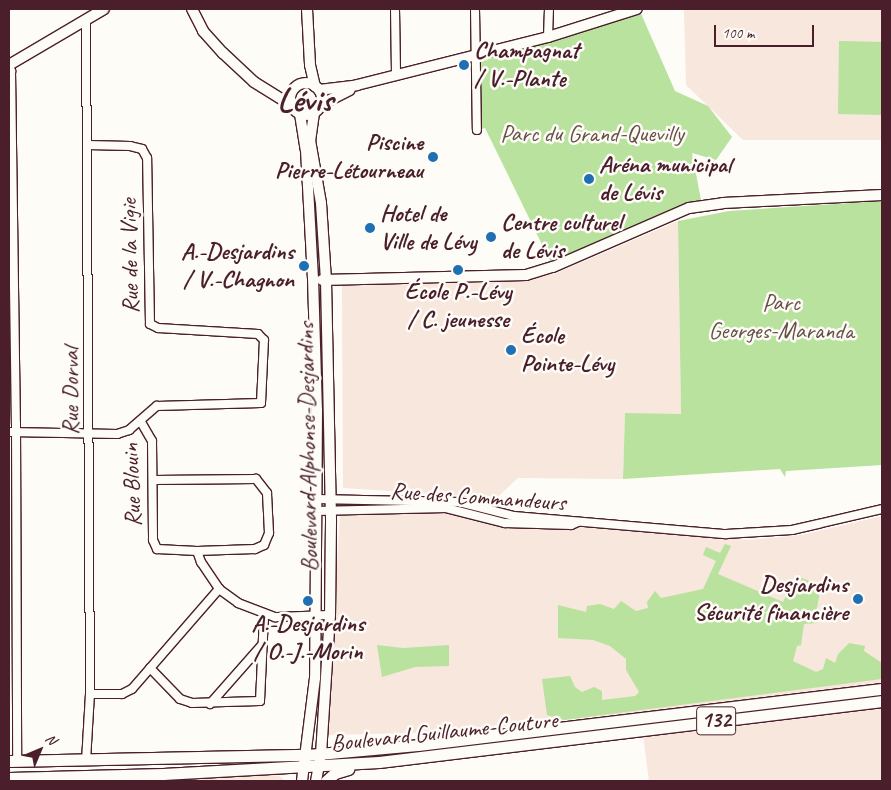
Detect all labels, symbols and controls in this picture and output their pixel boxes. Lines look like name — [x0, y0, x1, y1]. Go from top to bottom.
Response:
scale bar — [716, 15, 816, 47]
text: 100 m — [722, 24, 754, 43]
place label: Champagnat / V.-Plante — [474, 37, 579, 93]
marker: Champagnat / V.-Plante — [458, 59, 470, 71]
district label: Lévis — [277, 80, 333, 120]
park label: Parc du Grand-Quevilly — [500, 120, 684, 148]
place label: Piscine Pierre-Létourneau — [275, 129, 423, 185]
marker: Piscine Pierre-Létourneau — [427, 151, 439, 163]
place label: Aréna municipal de Lévis — [599, 151, 731, 207]
marker: Aréna municipal de Lévis — [583, 173, 595, 185]
street label: Rue de la Vigie — [115, 198, 145, 314]
place label: Hotel de Ville de Lévy — [380, 200, 476, 256]
place label: Centre culturel de Lévis — [501, 209, 622, 265]
marker: Hotel de Ville de Lévy — [364, 222, 376, 234]
marker: Centre culturel de Lévis — [485, 231, 497, 243]
place label: A.-Desjardins / V.-Chagnon — [181, 238, 294, 294]
marker: A.-Desjardins / V.-Chagnon — [298, 260, 310, 272]
marker: École P.-Lévy / C. jeunesse — [452, 264, 464, 276]
place label: École P.-Lévy / C. jeunesse — [405, 278, 511, 334]
park label: Parc Georges-Maranda — [708, 289, 854, 345]
street label: Boulevard Alphonse-Desjardins — [291, 322, 325, 572]
place label: École Pointe-Lévy — [521, 322, 614, 378]
marker: École Pointe-Lévy — [505, 344, 517, 356]
street label: Rue Dorval — [57, 347, 85, 435]
street label: Rue Blouin — [116, 442, 148, 528]
street label: Rue des Commandeurs — [389, 476, 567, 518]
place label: Desjardins Sécurité financière — [694, 571, 848, 627]
marker: Desjardins Sécurité financière — [852, 593, 864, 605]
marker: A.-Desjardins / O.-J.-Morin — [302, 595, 314, 607]
place label: A.-Desjardins / O.-J.-Morin — [252, 610, 364, 666]
road number: 132 — [696, 701, 736, 740]
street label: Boulevard Guillaume-Couture — [330, 706, 558, 758]
north arrow — [15, 725, 65, 775]
text: N — [42, 730, 60, 748]

